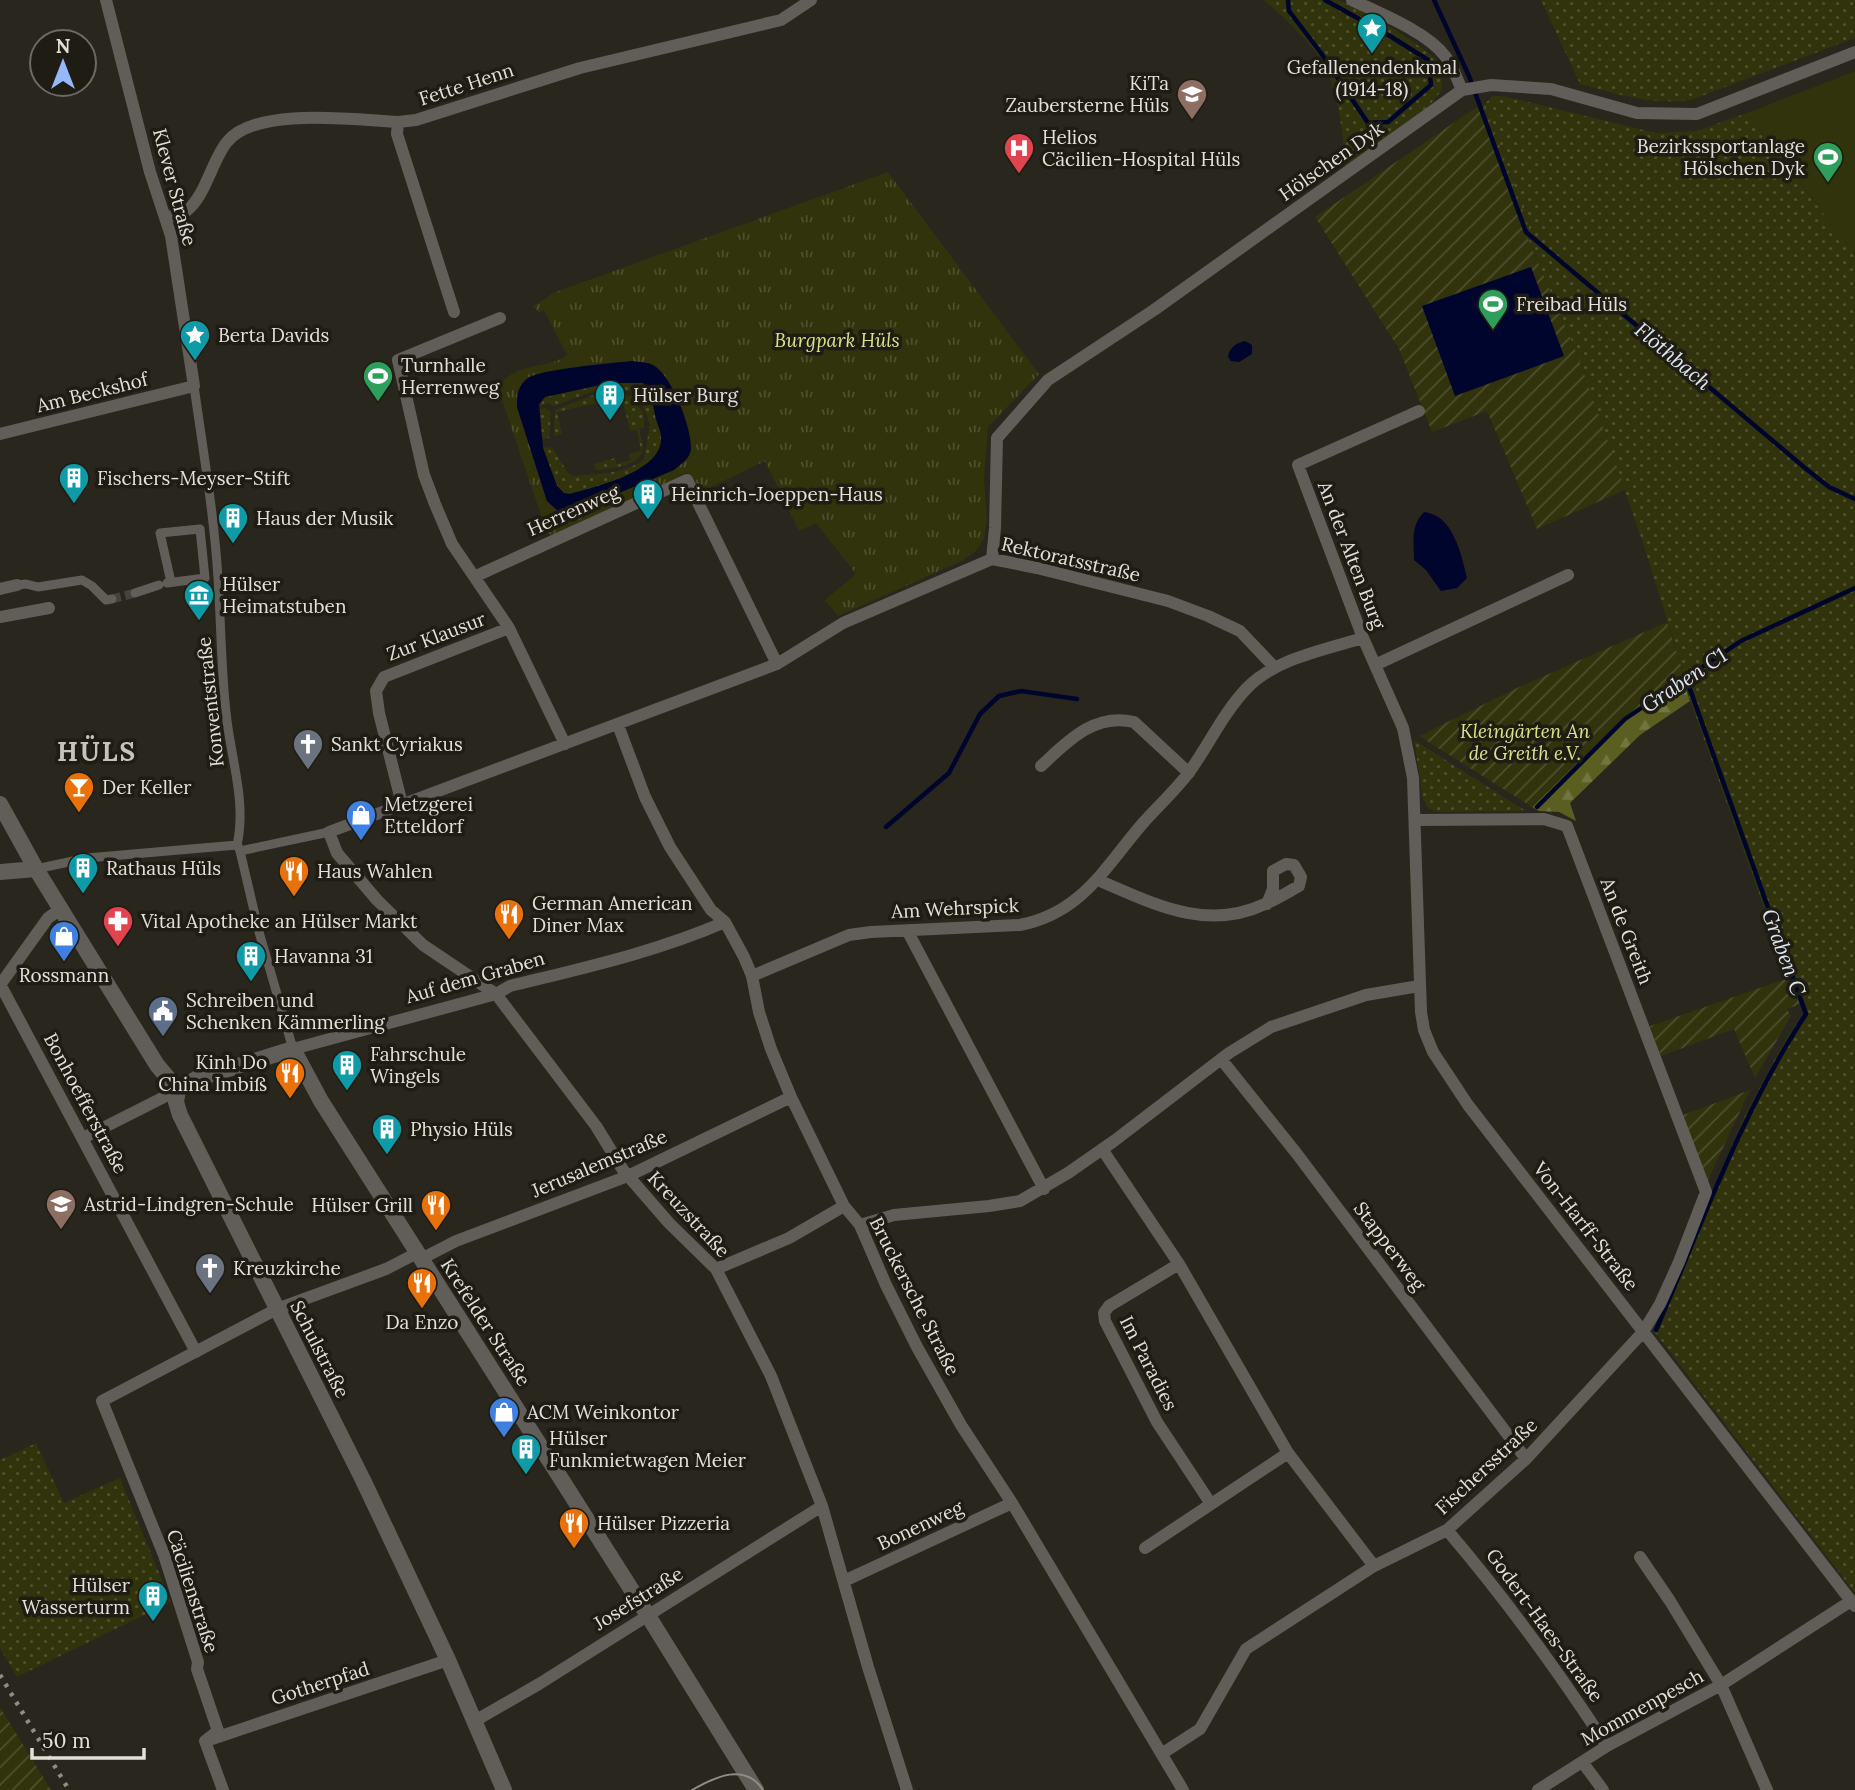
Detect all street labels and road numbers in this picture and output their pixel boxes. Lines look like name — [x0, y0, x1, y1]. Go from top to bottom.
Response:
street label: Fette Henn — [416, 57, 516, 111]
street label: Hölschen Dyk — [1274, 116, 1389, 206]
street label: Klever Straße — [148, 126, 202, 248]
street label: Am Beckshof — [33, 366, 152, 418]
street label: An der Alten Burg — [1312, 477, 1391, 633]
street label: Herrenweg — [523, 479, 623, 541]
street label: Rektoratsstraße — [999, 531, 1143, 587]
street label: Zur Klausur — [383, 606, 489, 666]
street label: Konventstraße — [191, 636, 229, 768]
street label: An de Greith — [1595, 873, 1658, 988]
street label: Am Wehrspick — [890, 893, 1020, 923]
street label: Auf dem Graben — [402, 946, 547, 1009]
street label: Bonhoefferstraße — [39, 1028, 133, 1178]
street label: Jerusalemstraße — [527, 1124, 670, 1203]
street label: Von-Harff-Straße — [1528, 1156, 1644, 1295]
street label: Kreuzstraße — [643, 1166, 735, 1262]
street label: Stapperweg — [1349, 1197, 1431, 1296]
street label: Bruckersche Straße — [865, 1213, 965, 1379]
street label: Krefelder Straße — [436, 1254, 536, 1390]
street label: Schulstraße — [285, 1296, 355, 1402]
street label: Im Paradies — [1115, 1312, 1183, 1415]
street label: Fischersstraße — [1430, 1413, 1542, 1519]
street label: Bonenweg — [873, 1495, 967, 1555]
street label: Cäcilienstraße — [162, 1526, 224, 1656]
street label: Godert-Haes-Straße — [1481, 1544, 1609, 1706]
street label: Josefstraße — [588, 1561, 687, 1635]
street label: Gotherpfad — [268, 1656, 372, 1710]
street label: Mommenpesch — [1577, 1663, 1707, 1751]

